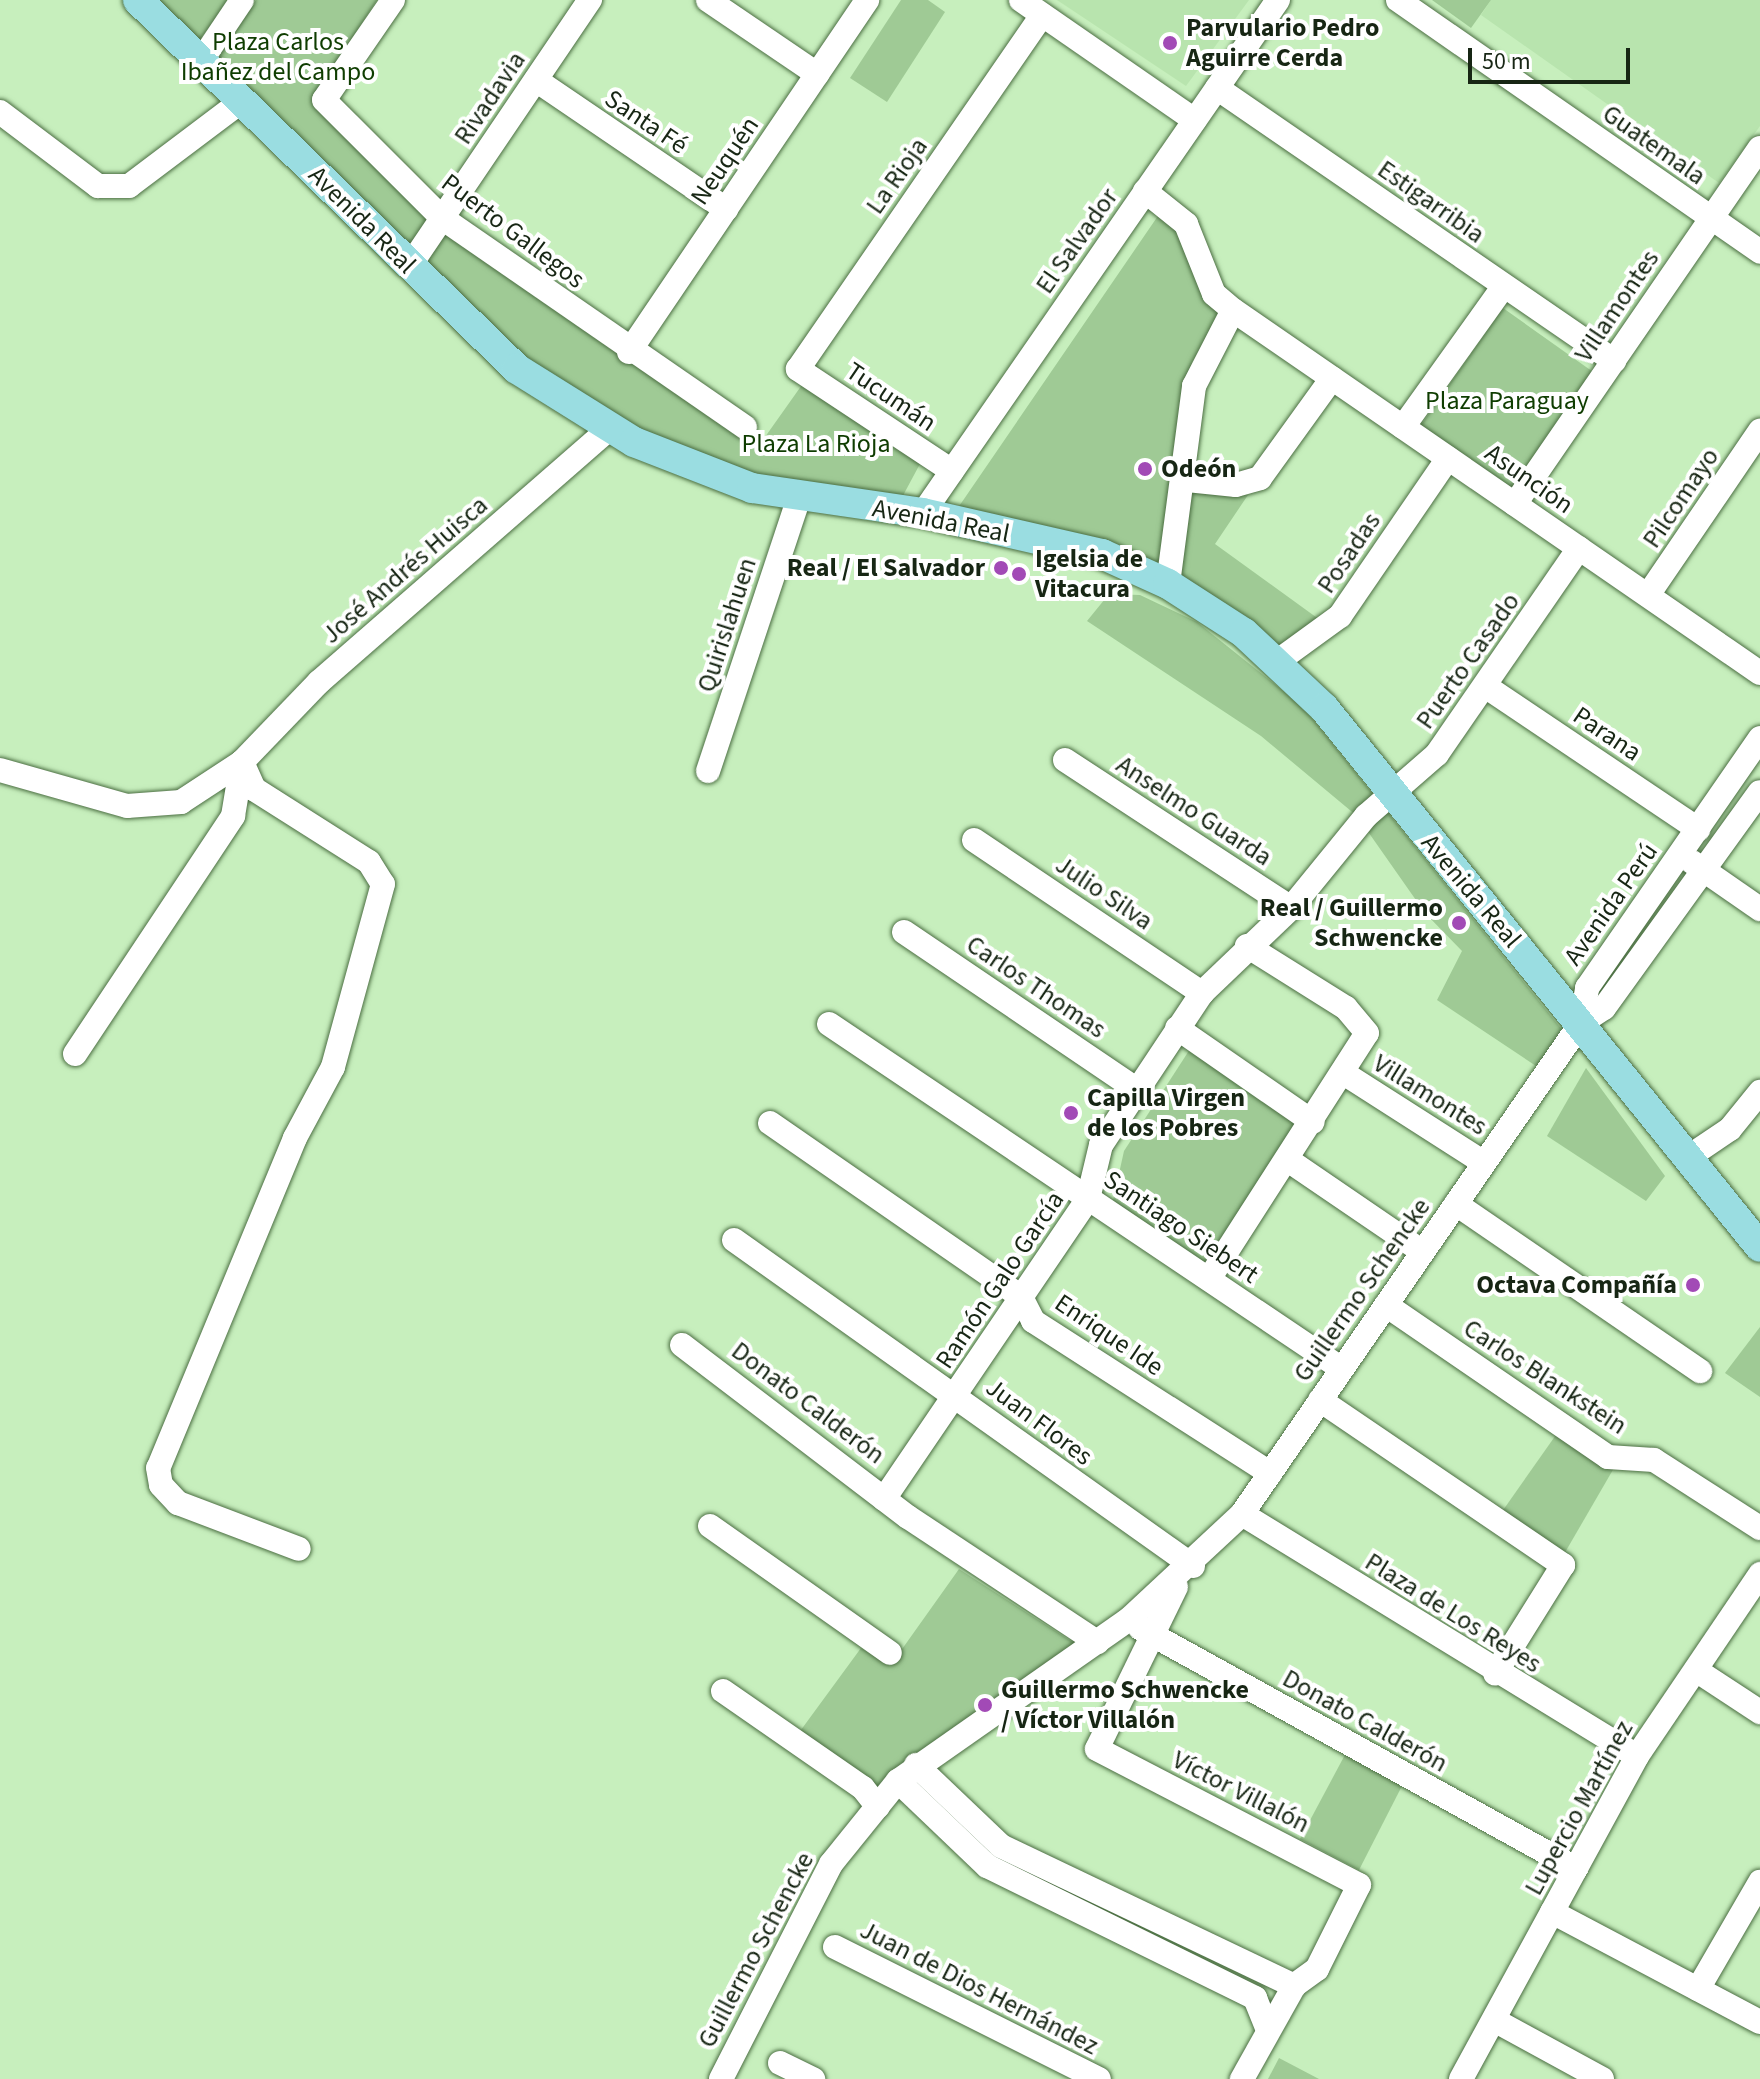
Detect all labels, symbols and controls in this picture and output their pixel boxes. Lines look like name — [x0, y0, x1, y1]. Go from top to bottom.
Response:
place label: Parvulario Pedro Aguirre Cerda — [1186, 12, 1379, 74]
park label: Plaza Carlos Ibañez del Campo — [181, 26, 375, 88]
scale bar — [1472, 32, 1634, 82]
marker: Parvulario Pedro Aguirre Cerda — [1161, 34, 1179, 52]
text: 50 m — [1482, 44, 1531, 79]
street label: Rivadavia — [448, 46, 532, 150]
street label: Santa Fé — [599, 83, 693, 161]
street label: Guatemala — [1596, 98, 1712, 192]
street label: Neuquén — [684, 111, 766, 211]
street label: La Rioja — [860, 132, 934, 220]
street label: Estigarribia — [1372, 154, 1490, 250]
street label: Avenida Real — [302, 160, 422, 280]
street label: Puerto Gallegos — [435, 167, 591, 295]
street label: El Salvador — [1029, 182, 1125, 300]
street label: Villamontes — [1568, 244, 1666, 368]
street label: Tucumán — [840, 356, 942, 438]
park label: Plaza Paraguay — [1425, 385, 1589, 417]
park label: Plaza La Rioja — [742, 428, 890, 460]
street label: Asunción — [1479, 437, 1579, 521]
street label: Pilcomayo — [1636, 442, 1726, 554]
place label: Odeón — [1161, 453, 1236, 485]
marker: Odeón — [1136, 460, 1154, 478]
street label: José Andrés Huisca — [316, 490, 494, 650]
street label: Avenida Real — [870, 492, 1012, 550]
street label: Posadas — [1311, 507, 1387, 599]
place label: Igelsia de Vitacura — [1035, 543, 1143, 604]
place label: Real / El Salvador — [787, 552, 985, 584]
street label: Quirislahuen — [691, 554, 763, 696]
marker: Real / El Salvador — [992, 559, 1010, 577]
marker: Igelsia de Vitacura — [1010, 565, 1028, 583]
street label: Puerto Casado — [1410, 587, 1526, 735]
street label: Parana — [1567, 700, 1647, 768]
street label: Anselmo Guarda — [1110, 749, 1278, 873]
street label: Avenida Real — [1414, 828, 1528, 954]
street label: Avenida Perú — [1557, 837, 1665, 971]
street label: Julio Silva — [1049, 849, 1159, 937]
place label: Real / Guillermo Schwencke — [1260, 892, 1443, 954]
marker: Real / Guillermo Schwencke — [1450, 914, 1468, 932]
street label: Carlos Thomas — [960, 929, 1112, 1045]
street label: Villamontes — [1367, 1048, 1493, 1142]
place label: Capilla Virgen de los Pobres — [1087, 1082, 1245, 1144]
marker: Capilla Virgen de los Pobres — [1062, 1104, 1080, 1122]
street label: Santiago Siebert — [1098, 1164, 1264, 1290]
street label: Ramón Galo García — [929, 1185, 1071, 1375]
street label: Guillermo Schencke — [1287, 1192, 1437, 1388]
place label: Octava Compañía — [1476, 1269, 1677, 1301]
marker: Octava Compañía — [1684, 1276, 1702, 1294]
street label: Enrique Ide — [1049, 1287, 1169, 1383]
street label: Carlos Blankstein — [1458, 1313, 1632, 1441]
street label: Donato Calderón — [725, 1335, 891, 1471]
street label: Juan Flores — [980, 1372, 1098, 1472]
street label: Plaza de Los Reyes — [1359, 1546, 1547, 1680]
street label: Donato Calderón — [1277, 1663, 1453, 1779]
place label: Guillermo Schwencke / Víctor Villalón — [1001, 1674, 1249, 1736]
marker: Guillermo Schwencke / Víctor Villalón — [976, 1696, 994, 1714]
street label: Lupercio Martínez — [1518, 1715, 1640, 1901]
street label: Víctor Villalón — [1167, 1744, 1315, 1840]
street label: Guillermo Schencke — [691, 1847, 821, 2053]
street label: Juan de Dios Hernández — [855, 1914, 1103, 2062]

